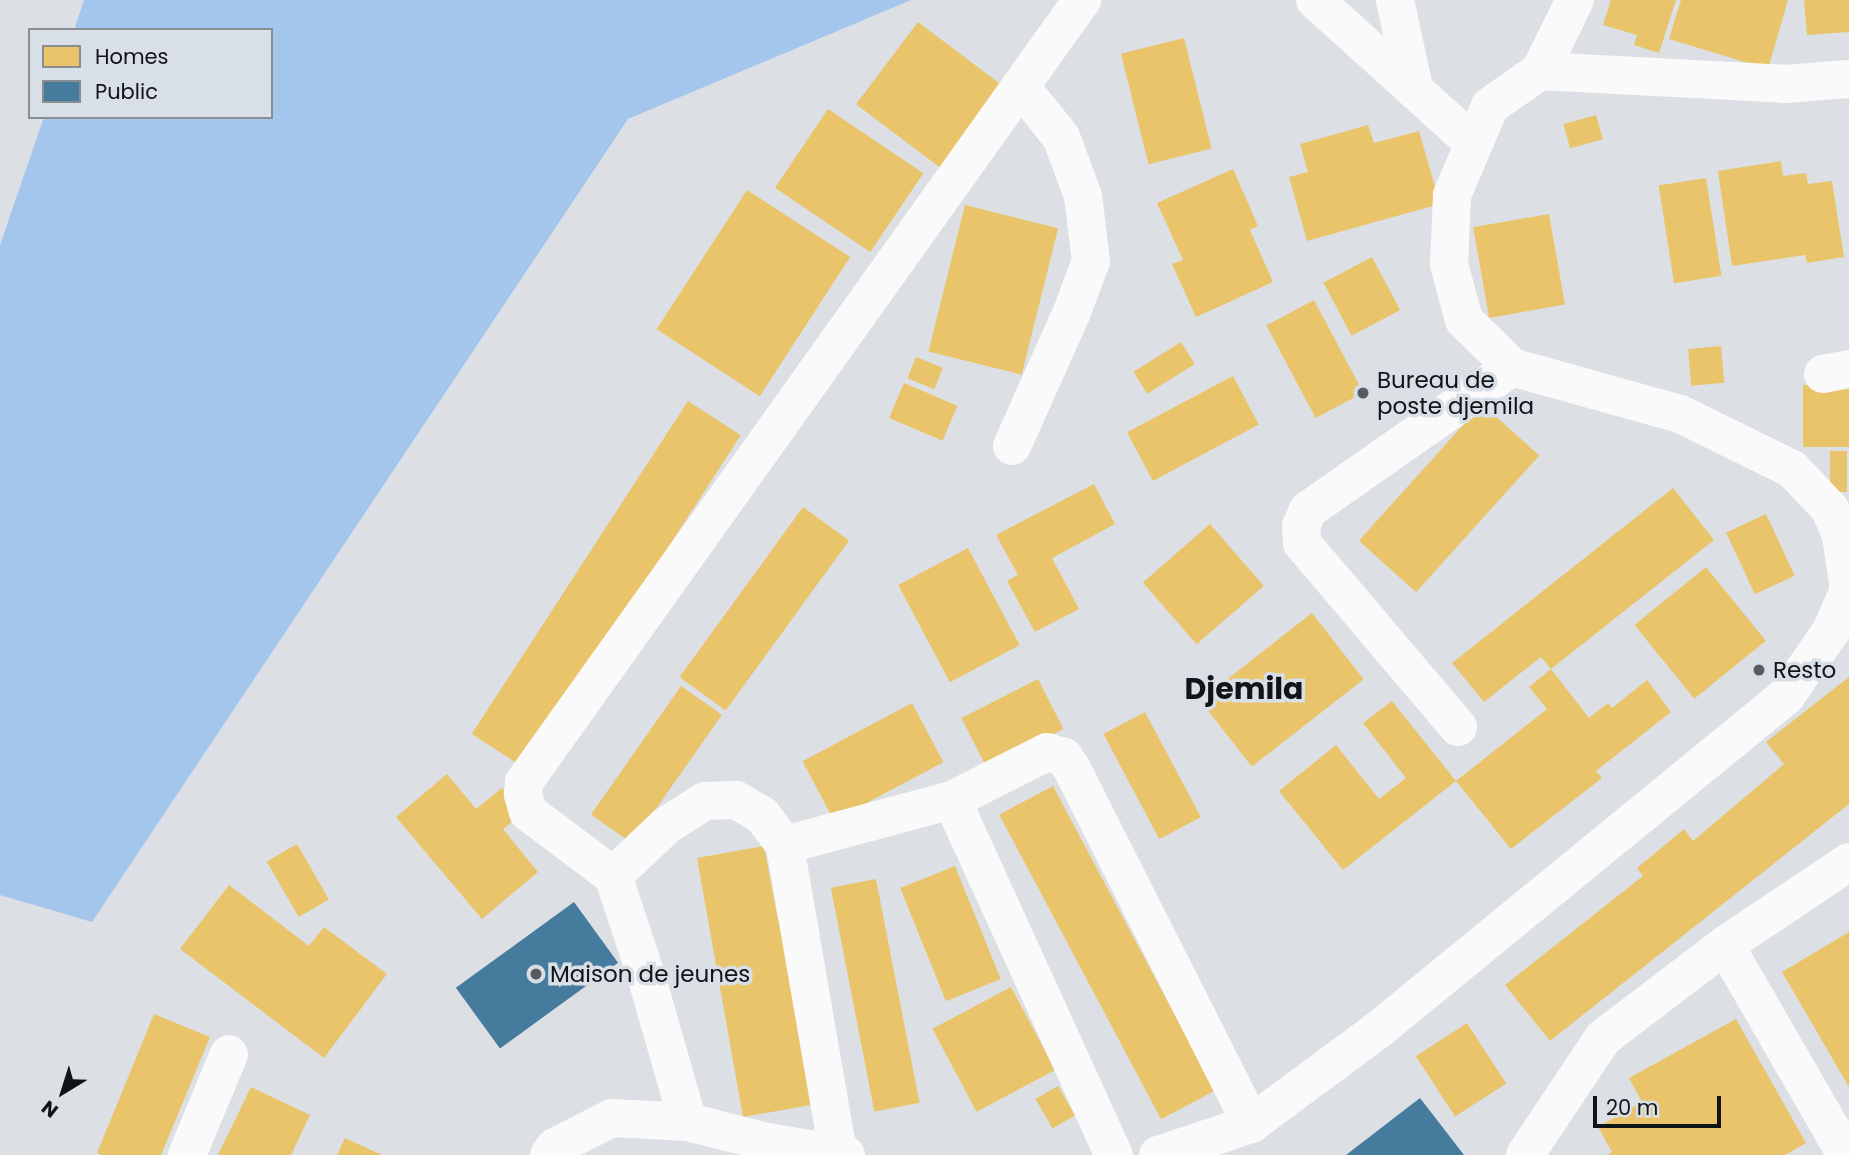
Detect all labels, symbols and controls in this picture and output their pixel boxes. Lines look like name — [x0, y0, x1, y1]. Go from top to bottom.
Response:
legend — [28, 28, 273, 119]
text: Homes — [95, 42, 169, 71]
text: Public — [95, 77, 158, 106]
place label: Bureau de poste djemila — [1377, 366, 1534, 420]
marker: Bureau de poste djemila — [1355, 385, 1371, 401]
place label: Resto — [1773, 656, 1836, 684]
marker: Resto — [1751, 662, 1767, 678]
district label: Djemila — [1185, 671, 1303, 707]
place label: Maison de jeunes — [550, 960, 750, 988]
marker: Maison de jeunes — [528, 966, 544, 982]
north arrow — [28, 1057, 98, 1127]
scale bar — [1597, 1082, 1725, 1126]
text: 20 m — [1606, 1093, 1659, 1122]
text: N — [36, 1094, 64, 1124]

